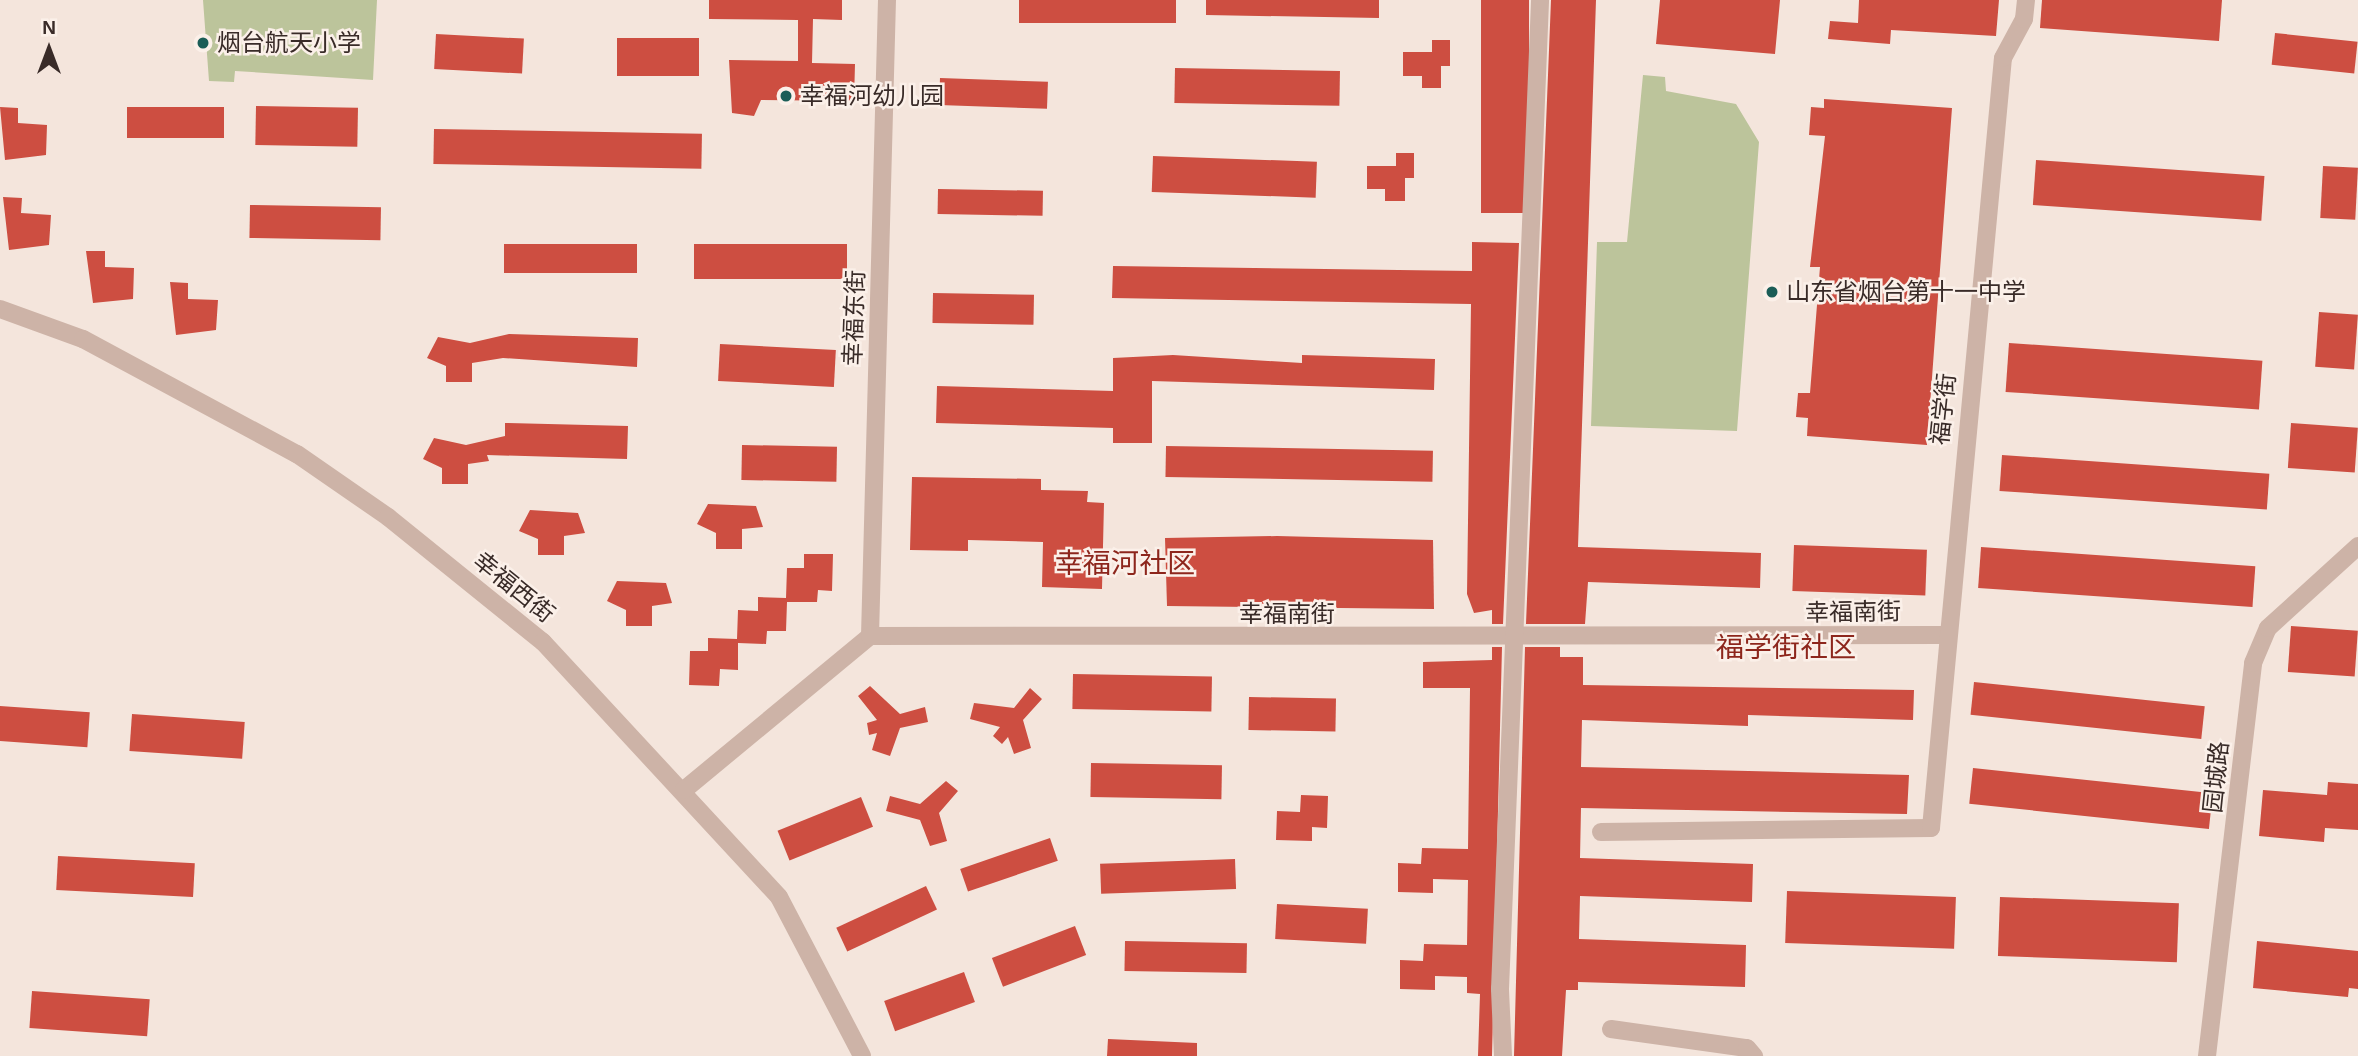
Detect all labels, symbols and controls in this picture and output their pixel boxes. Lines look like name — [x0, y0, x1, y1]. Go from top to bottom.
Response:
north arrow — [14, 14, 84, 84]
text: N — [42, 17, 56, 38]
place label: 烟台航天小学 — [217, 29, 361, 57]
marker: 烟台航天小学 — [195, 35, 211, 51]
place label: 幸福河幼儿园 — [800, 82, 944, 110]
marker: 幸福河幼儿园 — [778, 88, 794, 104]
street label: 幸福东街 — [838, 270, 870, 366]
place label: 山东省烟台第十一中学 — [1786, 278, 2026, 306]
marker: 山东省烟台第十一中学 — [1764, 284, 1780, 300]
street label: 福学街 — [1925, 372, 1961, 446]
street label: 幸福西街 — [468, 546, 560, 628]
district label: 幸福河社区 — [1055, 547, 1195, 581]
street label: 幸福南街 — [1805, 597, 1901, 627]
street label: 幸福南街 — [1239, 600, 1335, 628]
district label: 福学街社区 — [1716, 631, 1856, 665]
street label: 园城路 — [2198, 740, 2234, 814]

